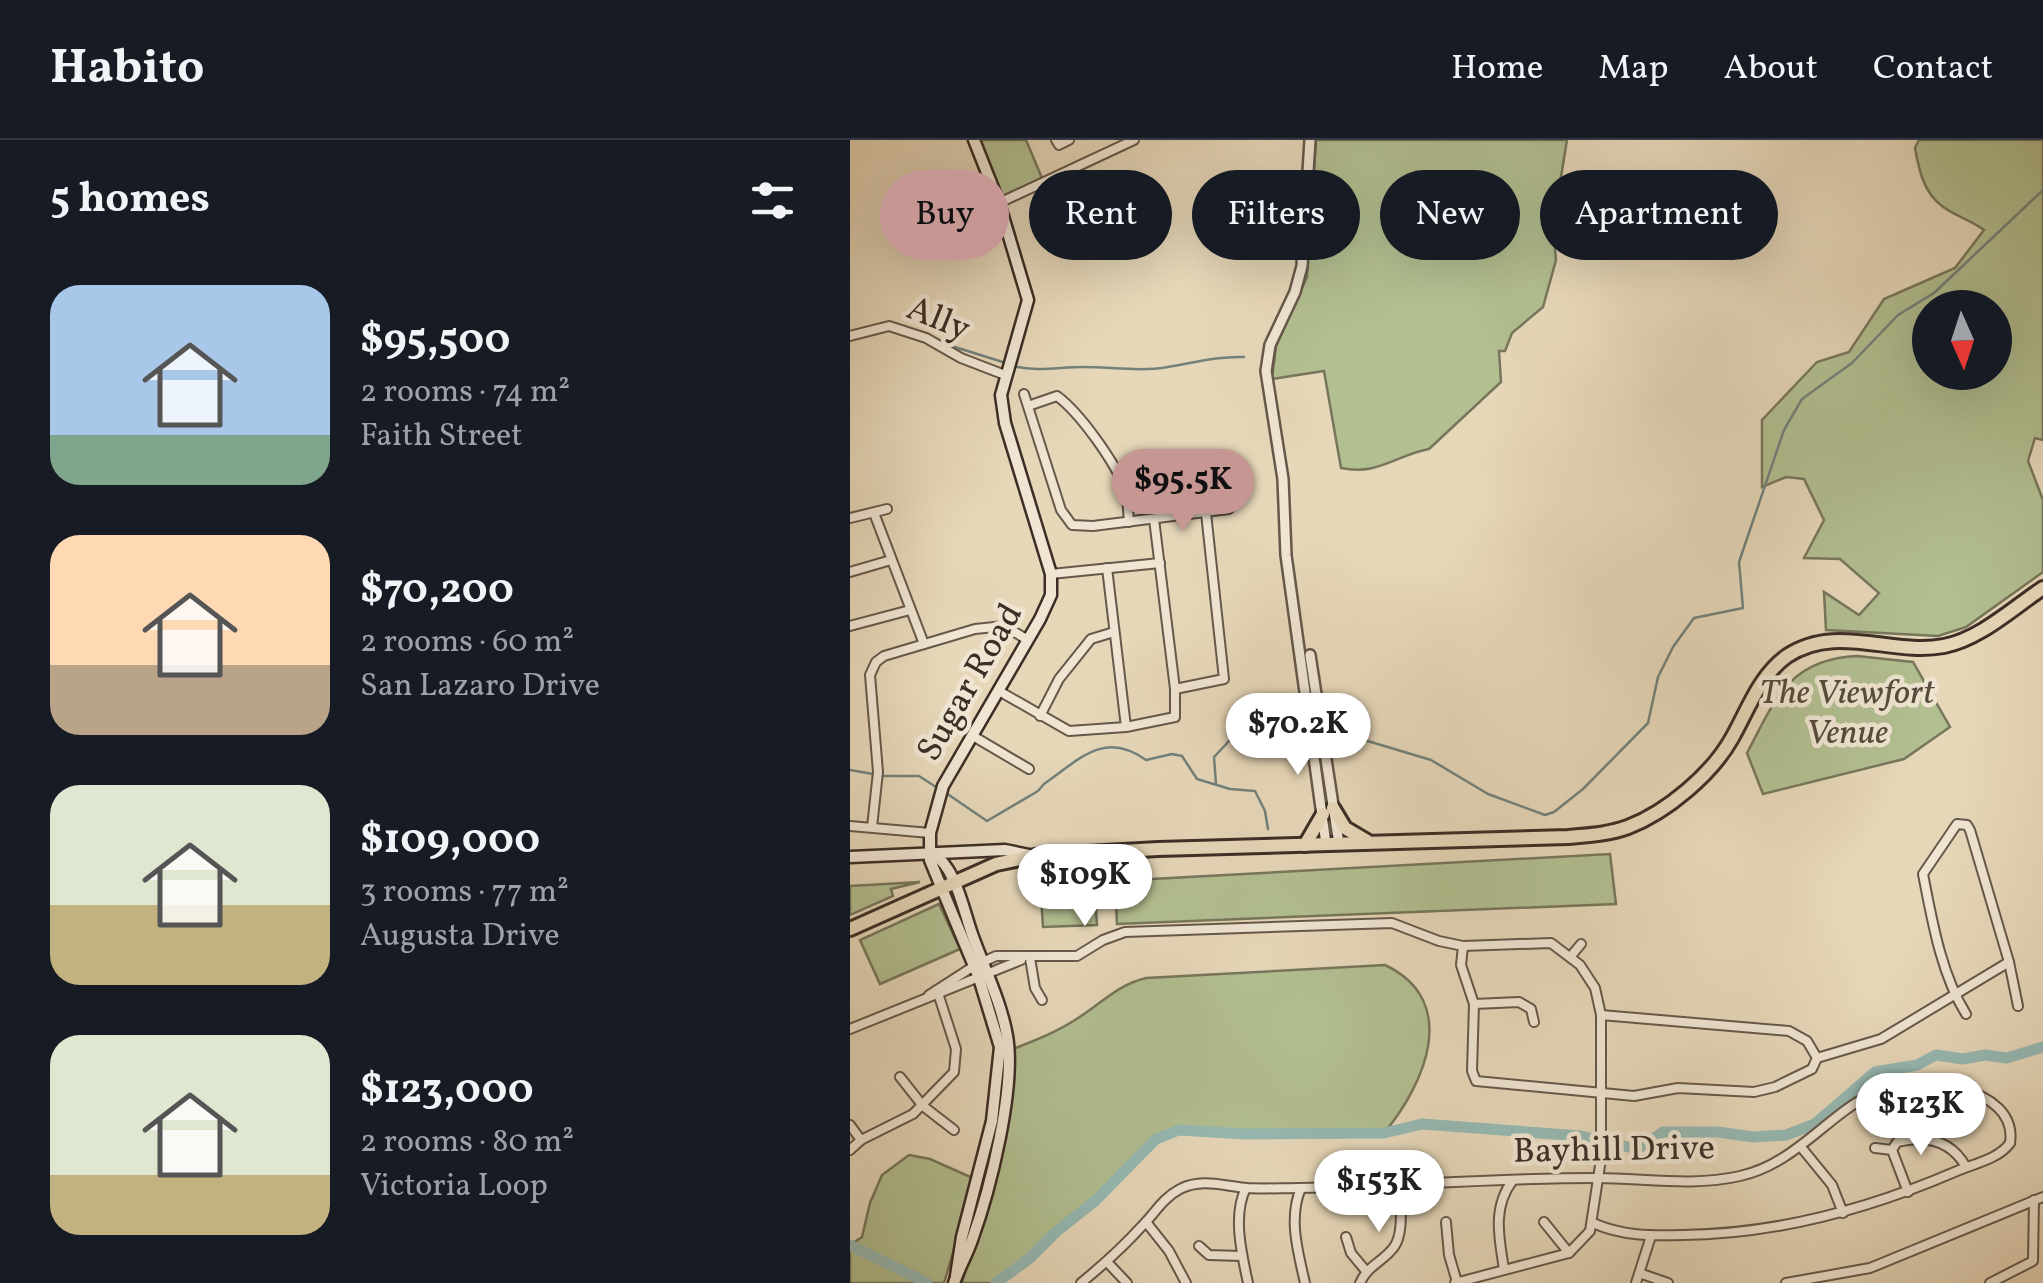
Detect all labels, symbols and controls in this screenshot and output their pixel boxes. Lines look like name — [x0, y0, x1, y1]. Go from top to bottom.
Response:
text: Habito — [50, 36, 204, 103]
text: Home — [1451, 45, 1543, 93]
text: Map — [1598, 45, 1669, 93]
text: About — [1724, 45, 1818, 93]
text: Contact — [1873, 45, 1993, 93]
chip: Buy — [880, 170, 1009, 260]
chip: Rent — [1029, 170, 1172, 260]
chip: Filters — [1192, 170, 1360, 260]
chip: New — [1380, 170, 1520, 260]
chip: Apartment — [1540, 170, 1778, 260]
text: 5 homes — [50, 171, 210, 230]
icon: filters — [745, 173, 800, 228]
street label: Ally — [899, 286, 977, 354]
north arrow — [1912, 290, 2012, 390]
map controls — [1912, 290, 2012, 390]
text: $95,500 — [360, 312, 510, 371]
icon: home — [130, 325, 250, 445]
text: 2 rooms · 74 m² — [360, 371, 570, 415]
text: Faith Street — [360, 415, 523, 459]
pin: $95.5K — [1102, 449, 1264, 534]
text: $95.5K — [1134, 459, 1232, 503]
text: $70,200 — [360, 562, 514, 621]
icon: home — [130, 575, 250, 695]
street label: Sugar Road — [906, 595, 1036, 771]
text: 2 rooms · 60 m² — [360, 621, 574, 665]
text: San Lazaro Drive — [360, 665, 600, 709]
park label: The Viewfort Venue — [1760, 670, 1935, 758]
pin: $70.2K — [1217, 693, 1379, 778]
text: $70.2K — [1248, 703, 1348, 747]
text: $109,000 — [360, 812, 540, 871]
icon: home — [130, 825, 250, 945]
pin: $109K — [1015, 844, 1155, 929]
text: $109K — [1039, 854, 1131, 898]
text: 3 rooms · 77 m² — [360, 871, 569, 915]
text: Augusta Drive — [360, 915, 560, 959]
text: $123,000 — [360, 1062, 534, 1121]
pin: $123K — [1851, 1073, 1991, 1158]
icon: home — [130, 1075, 250, 1195]
text: $123K — [1878, 1083, 1964, 1127]
text: 2 rooms · 80 m² — [360, 1121, 574, 1165]
street label: Bayhill Drive — [1513, 1125, 1715, 1177]
pin: $153K — [1309, 1150, 1449, 1235]
text: $153K — [1336, 1160, 1422, 1204]
text: Victoria Loop — [360, 1165, 548, 1209]

